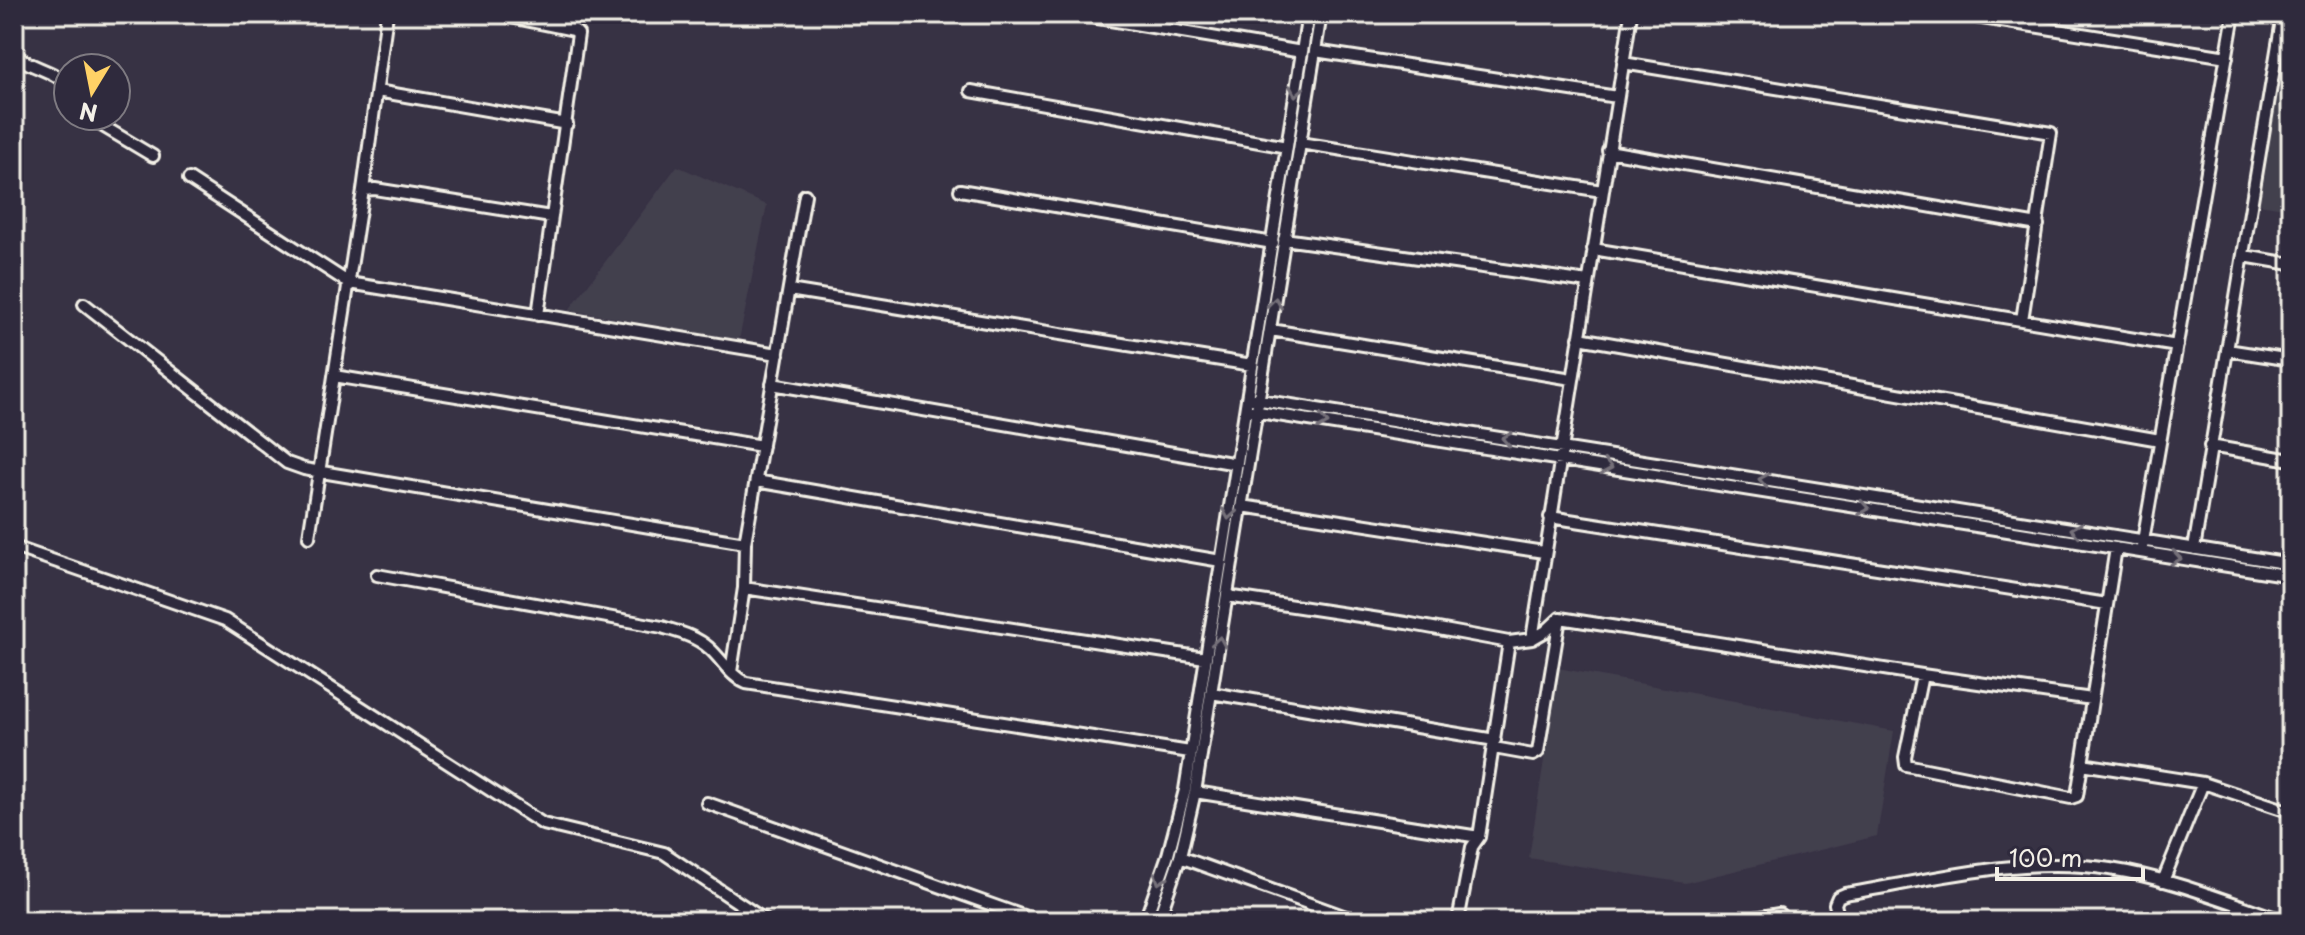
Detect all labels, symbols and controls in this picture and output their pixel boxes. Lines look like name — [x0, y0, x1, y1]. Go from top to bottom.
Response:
north arrow — [52, 52, 132, 132]
one-way arrow — [1288, 84, 1305, 98]
text: N — [77, 95, 100, 131]
one-way arrow — [1266, 296, 1283, 310]
one-way arrow — [1316, 413, 1330, 430]
one-way arrow — [1500, 431, 1514, 448]
one-way arrow — [1600, 458, 1614, 475]
one-way arrow — [1757, 472, 1770, 489]
one-way arrow — [1857, 499, 1871, 516]
one-way arrow — [1221, 507, 1238, 520]
one-way arrow — [2069, 522, 2083, 539]
one-way arrow — [2169, 549, 2183, 566]
one-way arrow — [1210, 636, 1227, 649]
scale bar — [1997, 831, 2143, 881]
text: 100 m — [2009, 839, 2082, 875]
one-way arrow — [1153, 871, 1169, 885]

